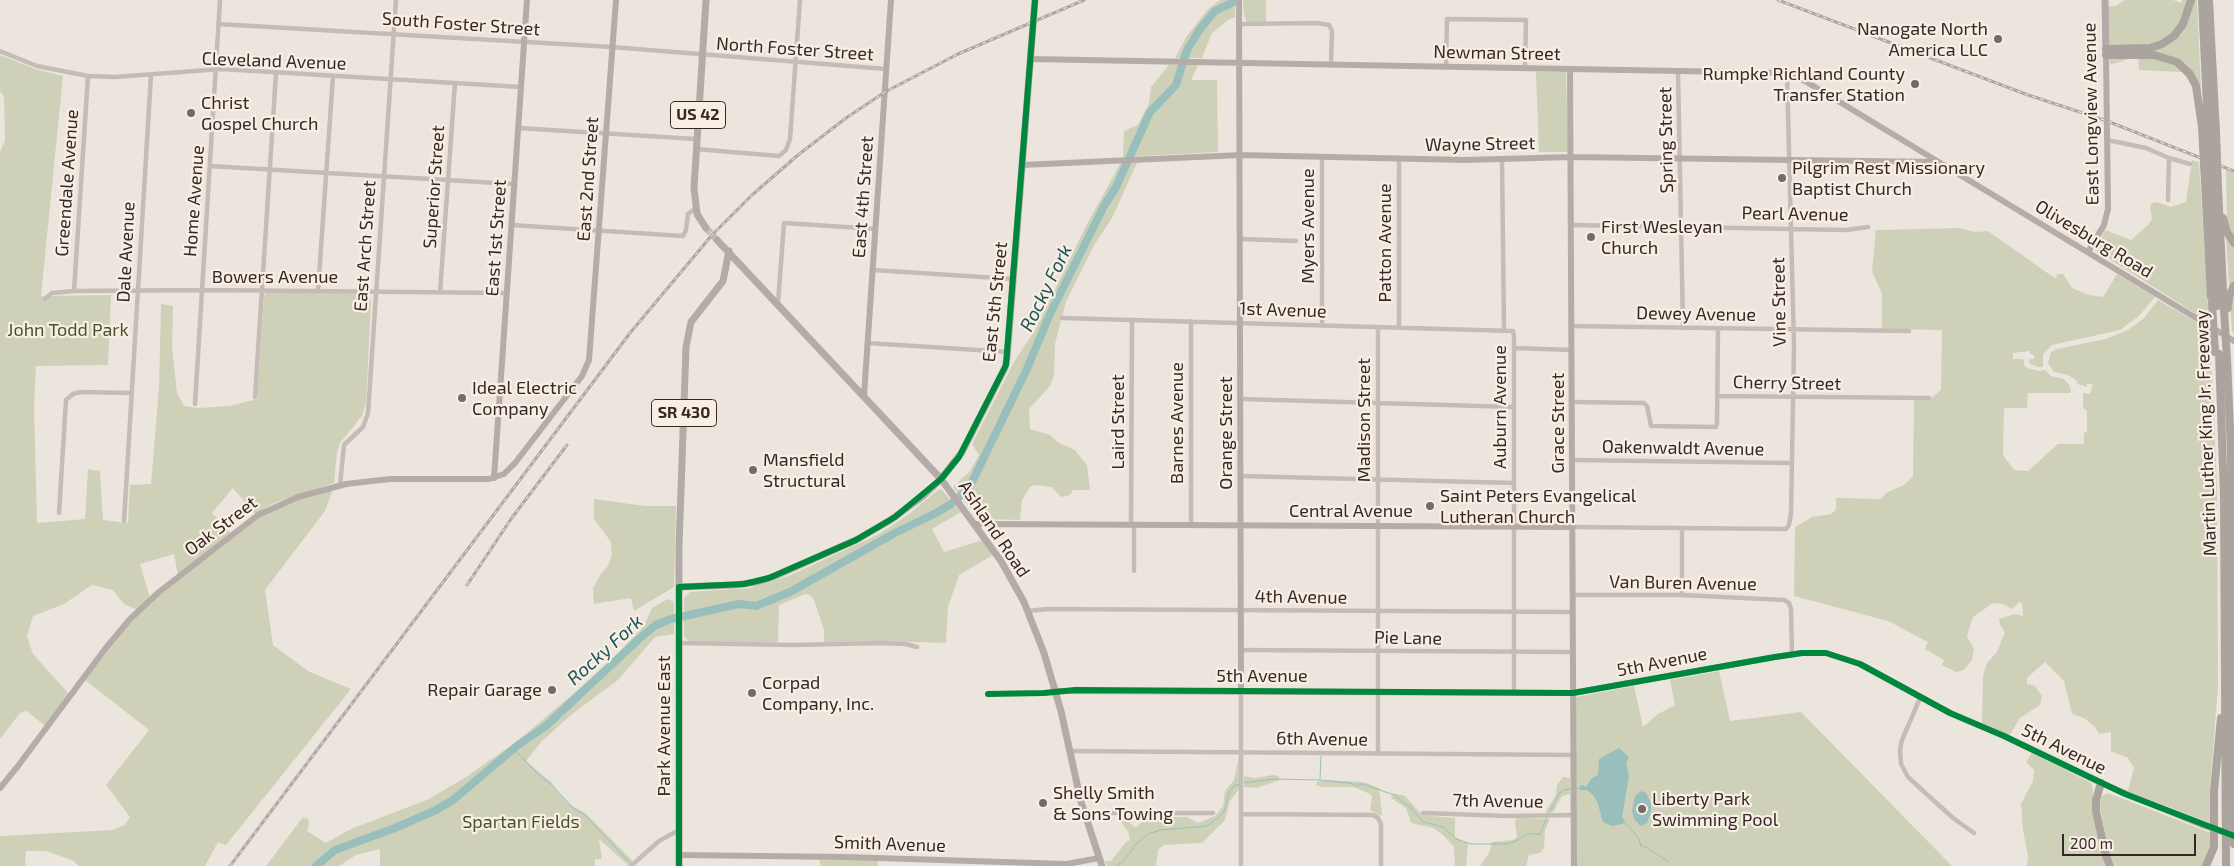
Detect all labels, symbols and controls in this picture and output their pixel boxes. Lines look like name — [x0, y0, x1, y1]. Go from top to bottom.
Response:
street label: South Foster Street — [381, 8, 541, 40]
place label: Nanogate North America LLC — [1857, 18, 1988, 60]
street label: East Longview Avenue — [2079, 22, 2103, 206]
street label: North Foster Street — [715, 33, 875, 65]
marker: Nanogate North America LLC — [1992, 33, 2004, 45]
street label: Newman Street — [1433, 41, 1561, 65]
street label: Cleveland Avenue — [201, 48, 347, 74]
place label: Rumpke Richland County Transfer Station — [1702, 63, 1905, 106]
marker: Rumpke Richland County Transfer Station — [1909, 78, 1921, 90]
street label: Spring Street — [1654, 86, 1678, 194]
place label: Christ Gospel Church — [201, 92, 318, 134]
road number: US 42 — [670, 102, 726, 128]
marker: Christ Gospel Church — [185, 107, 197, 119]
street label: Greendale Avenue — [51, 109, 83, 257]
street label: East 2nd Street — [573, 116, 603, 242]
street label: Superior Street — [419, 125, 449, 249]
street label: Wayne Street — [1425, 132, 1535, 156]
street label: East 4th Street — [848, 135, 878, 259]
street label: Home Avenue — [179, 144, 209, 258]
place label: Pilgrim Rest Missionary Baptist Church — [1792, 157, 1985, 200]
street label: Myers Avenue — [1297, 168, 1319, 284]
marker: Pilgrim Rest Missionary Baptist Church — [1776, 172, 1788, 184]
street label: East 1st Street — [481, 179, 511, 297]
street label: East Arch Street — [350, 180, 380, 312]
street label: Patton Avenue — [1374, 183, 1396, 303]
street label: Olivesburg Road — [2031, 195, 2157, 283]
street label: Dale Avenue — [113, 201, 139, 303]
street label: Pearl Avenue — [1741, 202, 1849, 226]
place label: First Wesleyan Church — [1601, 216, 1723, 258]
marker: First Wesleyan Church — [1585, 231, 1597, 243]
street label: East 5th Street — [978, 241, 1012, 363]
water label: Rocky Fork — [1015, 241, 1077, 335]
street label: Vine Street — [1767, 257, 1791, 347]
street label: Bowers Avenue — [212, 266, 338, 288]
street label: 1st Avenue — [1239, 298, 1327, 322]
street label: Dewey Avenue — [1636, 302, 1756, 326]
street label: Martin Luther King Jr. Freeway — [2191, 309, 2221, 557]
park label: John Todd Park — [7, 319, 129, 341]
street label: Auburn Avenue — [1489, 345, 1511, 469]
street label: Madison Street — [1353, 358, 1375, 482]
street label: Barnes Avenue — [1166, 362, 1188, 484]
street label: Cherry Street — [1733, 371, 1841, 395]
street label: Grace Street — [1547, 373, 1569, 473]
street label: Laird Street — [1107, 375, 1129, 469]
street label: Orange Street — [1215, 376, 1237, 490]
place label: Ideal Electric Company — [472, 377, 577, 419]
marker: Ideal Electric Company — [456, 392, 468, 404]
road number: SR 430 — [652, 399, 716, 426]
street label: Oakenwaldt Avenue — [1602, 436, 1764, 460]
place label: Mansfield Structural — [763, 449, 846, 492]
marker: Mansfield Structural — [747, 464, 759, 476]
street label: Ashland Road — [954, 476, 1034, 582]
place label: Saint Peters Evangelical Lutheran Church — [1440, 485, 1636, 528]
street label: Oak Street — [181, 492, 261, 560]
street label: Central Avenue — [1289, 500, 1413, 522]
marker: Saint Peters Evangelical Lutheran Church — [1424, 500, 1436, 512]
street label: Van Buren Avenue — [1609, 571, 1757, 595]
street label: 4th Avenue — [1254, 585, 1348, 609]
water label: Rocky Fork — [562, 610, 648, 690]
street label: Pie Lane — [1374, 627, 1442, 649]
street label: 5th Avenue — [1615, 643, 1709, 681]
street label: Park Avenue East — [653, 655, 675, 797]
street label: 5th Avenue — [1216, 665, 1308, 687]
place label: Corpad Company, Inc. — [762, 672, 874, 714]
place label: Repair Garage — [427, 679, 542, 701]
marker: Repair Garage — [546, 684, 558, 696]
marker: Corpad Company, Inc. — [746, 687, 758, 699]
street label: 5th Avenue — [2018, 719, 2110, 779]
street label: 6th Avenue — [1276, 727, 1368, 751]
place label: Shelly Smith & Sons Towing — [1053, 782, 1173, 824]
place label: Liberty Park Swimming Pool — [1652, 788, 1778, 831]
street label: 7th Avenue — [1452, 789, 1544, 813]
marker: Shelly Smith & Sons Towing — [1037, 797, 1049, 809]
marker: Liberty Park Swimming Pool — [1636, 803, 1648, 815]
park label: Spartan Fields — [462, 811, 580, 833]
scale bar — [2064, 824, 2198, 856]
street label: Smith Avenue — [834, 831, 946, 857]
text: 200 m — [2070, 834, 2113, 852]

